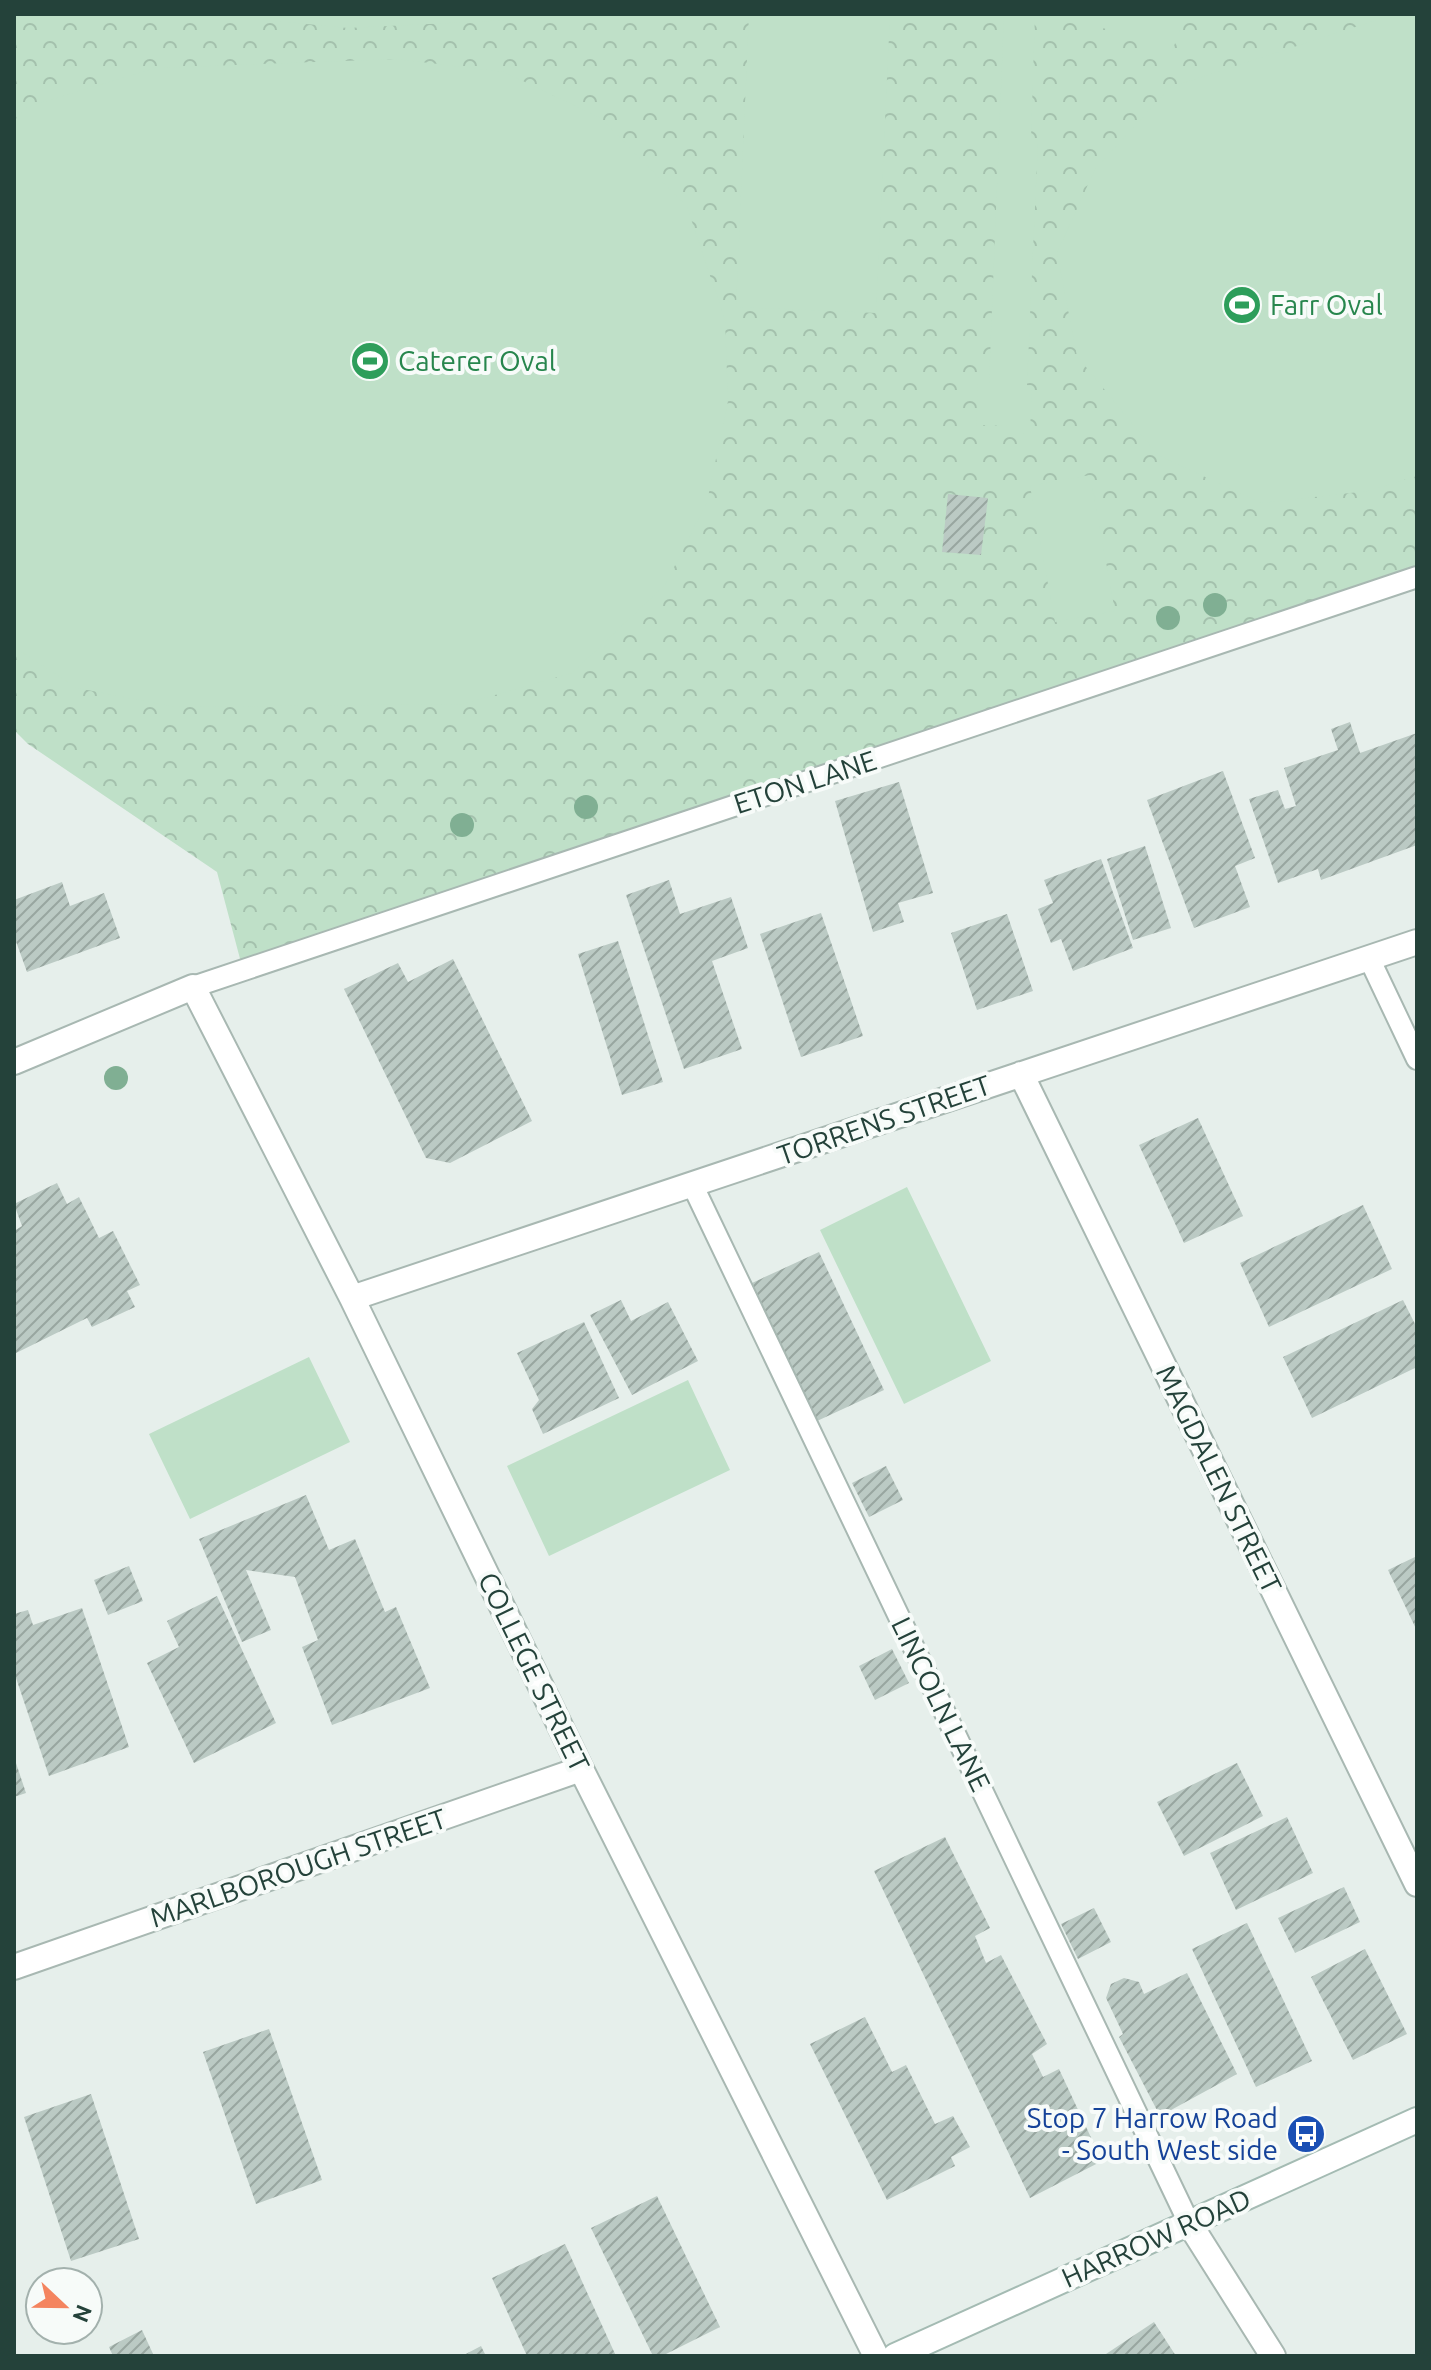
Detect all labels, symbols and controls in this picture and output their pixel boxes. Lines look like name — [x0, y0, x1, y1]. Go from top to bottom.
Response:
sports icon: Farr Oval — [1221, 284, 1263, 326]
place label: Farr Oval — [1270, 289, 1383, 320]
sports icon: Caterer Oval — [349, 340, 391, 382]
place label: Caterer Oval — [398, 345, 556, 376]
street label: ETON LANE — [730, 744, 880, 819]
street label: TORRENS STREET — [773, 1068, 995, 1171]
street label: MAGDALEN STREET — [1151, 1360, 1288, 1598]
street label: COLLEGE STREET — [473, 1567, 596, 1777]
street label: LINCOLN LANE — [886, 1612, 997, 1796]
street label: MARLBOROUGH STREET — [146, 1802, 450, 1933]
place label: Stop 7 Harrow Road - South West side — [1027, 2102, 1278, 2165]
bus stop icon: Stop 7 Harrow Road - South West side — [1285, 2113, 1327, 2155]
street label: HARROW ROAD — [1057, 2182, 1255, 2293]
north arrow — [24, 2266, 104, 2346]
text: N — [68, 2301, 98, 2326]

